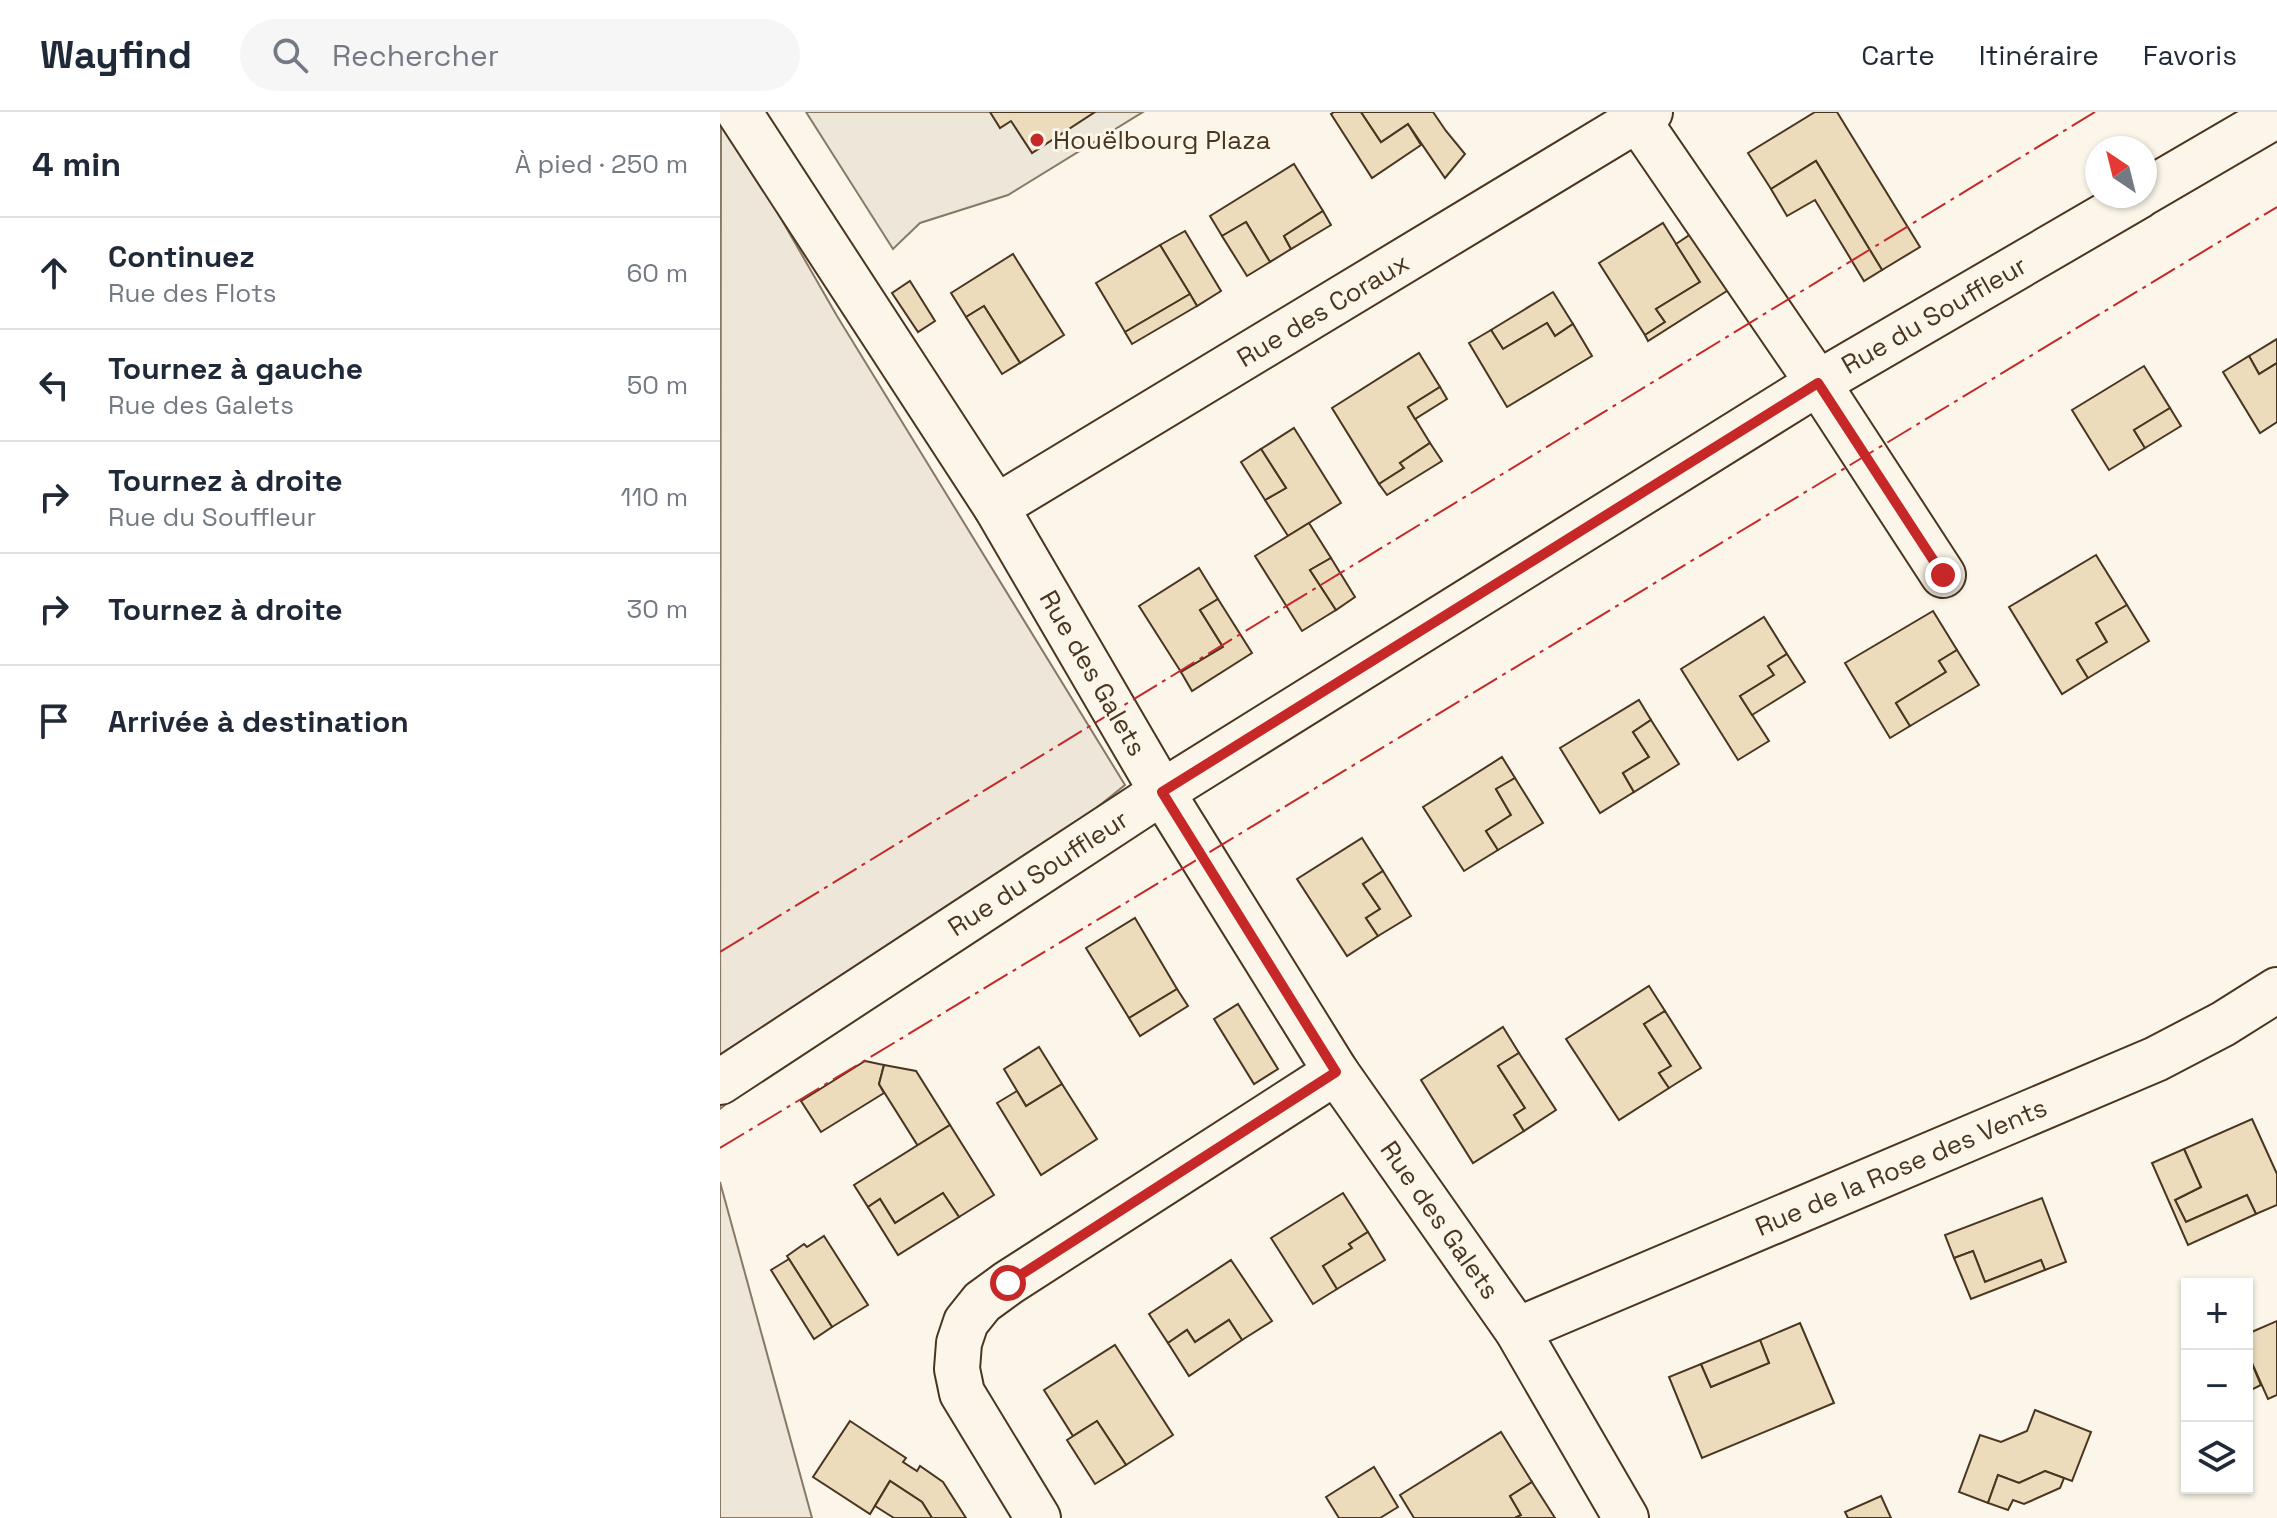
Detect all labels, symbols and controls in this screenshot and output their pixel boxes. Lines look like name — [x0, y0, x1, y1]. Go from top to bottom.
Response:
search box — [240, 19, 800, 91]
text: Wayfind — [40, 31, 192, 79]
icon: search — [268, 33, 312, 77]
text: Rechercher — [332, 36, 499, 75]
text: Carte — [1861, 37, 1935, 73]
text: Itinéraire — [1979, 37, 2099, 73]
text: Favoris — [2143, 37, 2237, 73]
place label: Houëlbourg Plaza — [1053, 123, 1271, 157]
marker: Houëlbourg Plaza — [1028, 131, 1046, 149]
north arrow — [2085, 136, 2157, 208]
text: 4 min — [32, 143, 121, 186]
text: À pied · 250 m — [515, 147, 688, 181]
text: Continuez — [108, 237, 255, 276]
street label: Rue des Coraux — [1231, 245, 1415, 375]
street label: Rue du Souffleur — [1835, 248, 2033, 382]
icon: ahead — [32, 251, 76, 295]
text: 60 m — [626, 256, 688, 290]
text: Rue des Flots — [108, 276, 277, 310]
text: Tournez à gauche — [108, 349, 363, 388]
icon: left — [32, 363, 76, 407]
text: 50 m — [627, 368, 688, 402]
text: Rue des Galets — [108, 388, 294, 422]
text: Tournez à droite — [108, 461, 342, 500]
icon: right — [32, 475, 76, 519]
text: 110 m — [621, 480, 688, 514]
text: Rue du Souffleur — [108, 500, 316, 534]
route end — [1925, 557, 1961, 593]
street label: Rue des Galets — [1032, 584, 1154, 762]
icon: right — [32, 587, 76, 631]
text: Tournez à droite — [108, 590, 342, 629]
text: 30 m — [627, 592, 688, 626]
icon: arrive — [32, 699, 76, 743]
text: Arrivée à destination — [108, 702, 409, 741]
street label: Rue du Souffleur — [941, 802, 1135, 944]
street label: Rue de la Rose des Vents — [1750, 1090, 2052, 1244]
street label: Rue des Galets — [1373, 1134, 1507, 1306]
route start — [990, 1265, 1026, 1301]
map controls — [2181, 1278, 2253, 1494]
button: + — [2181, 1278, 2253, 1350]
button: − — [2181, 1350, 2253, 1422]
button: layers — [2181, 1422, 2253, 1494]

